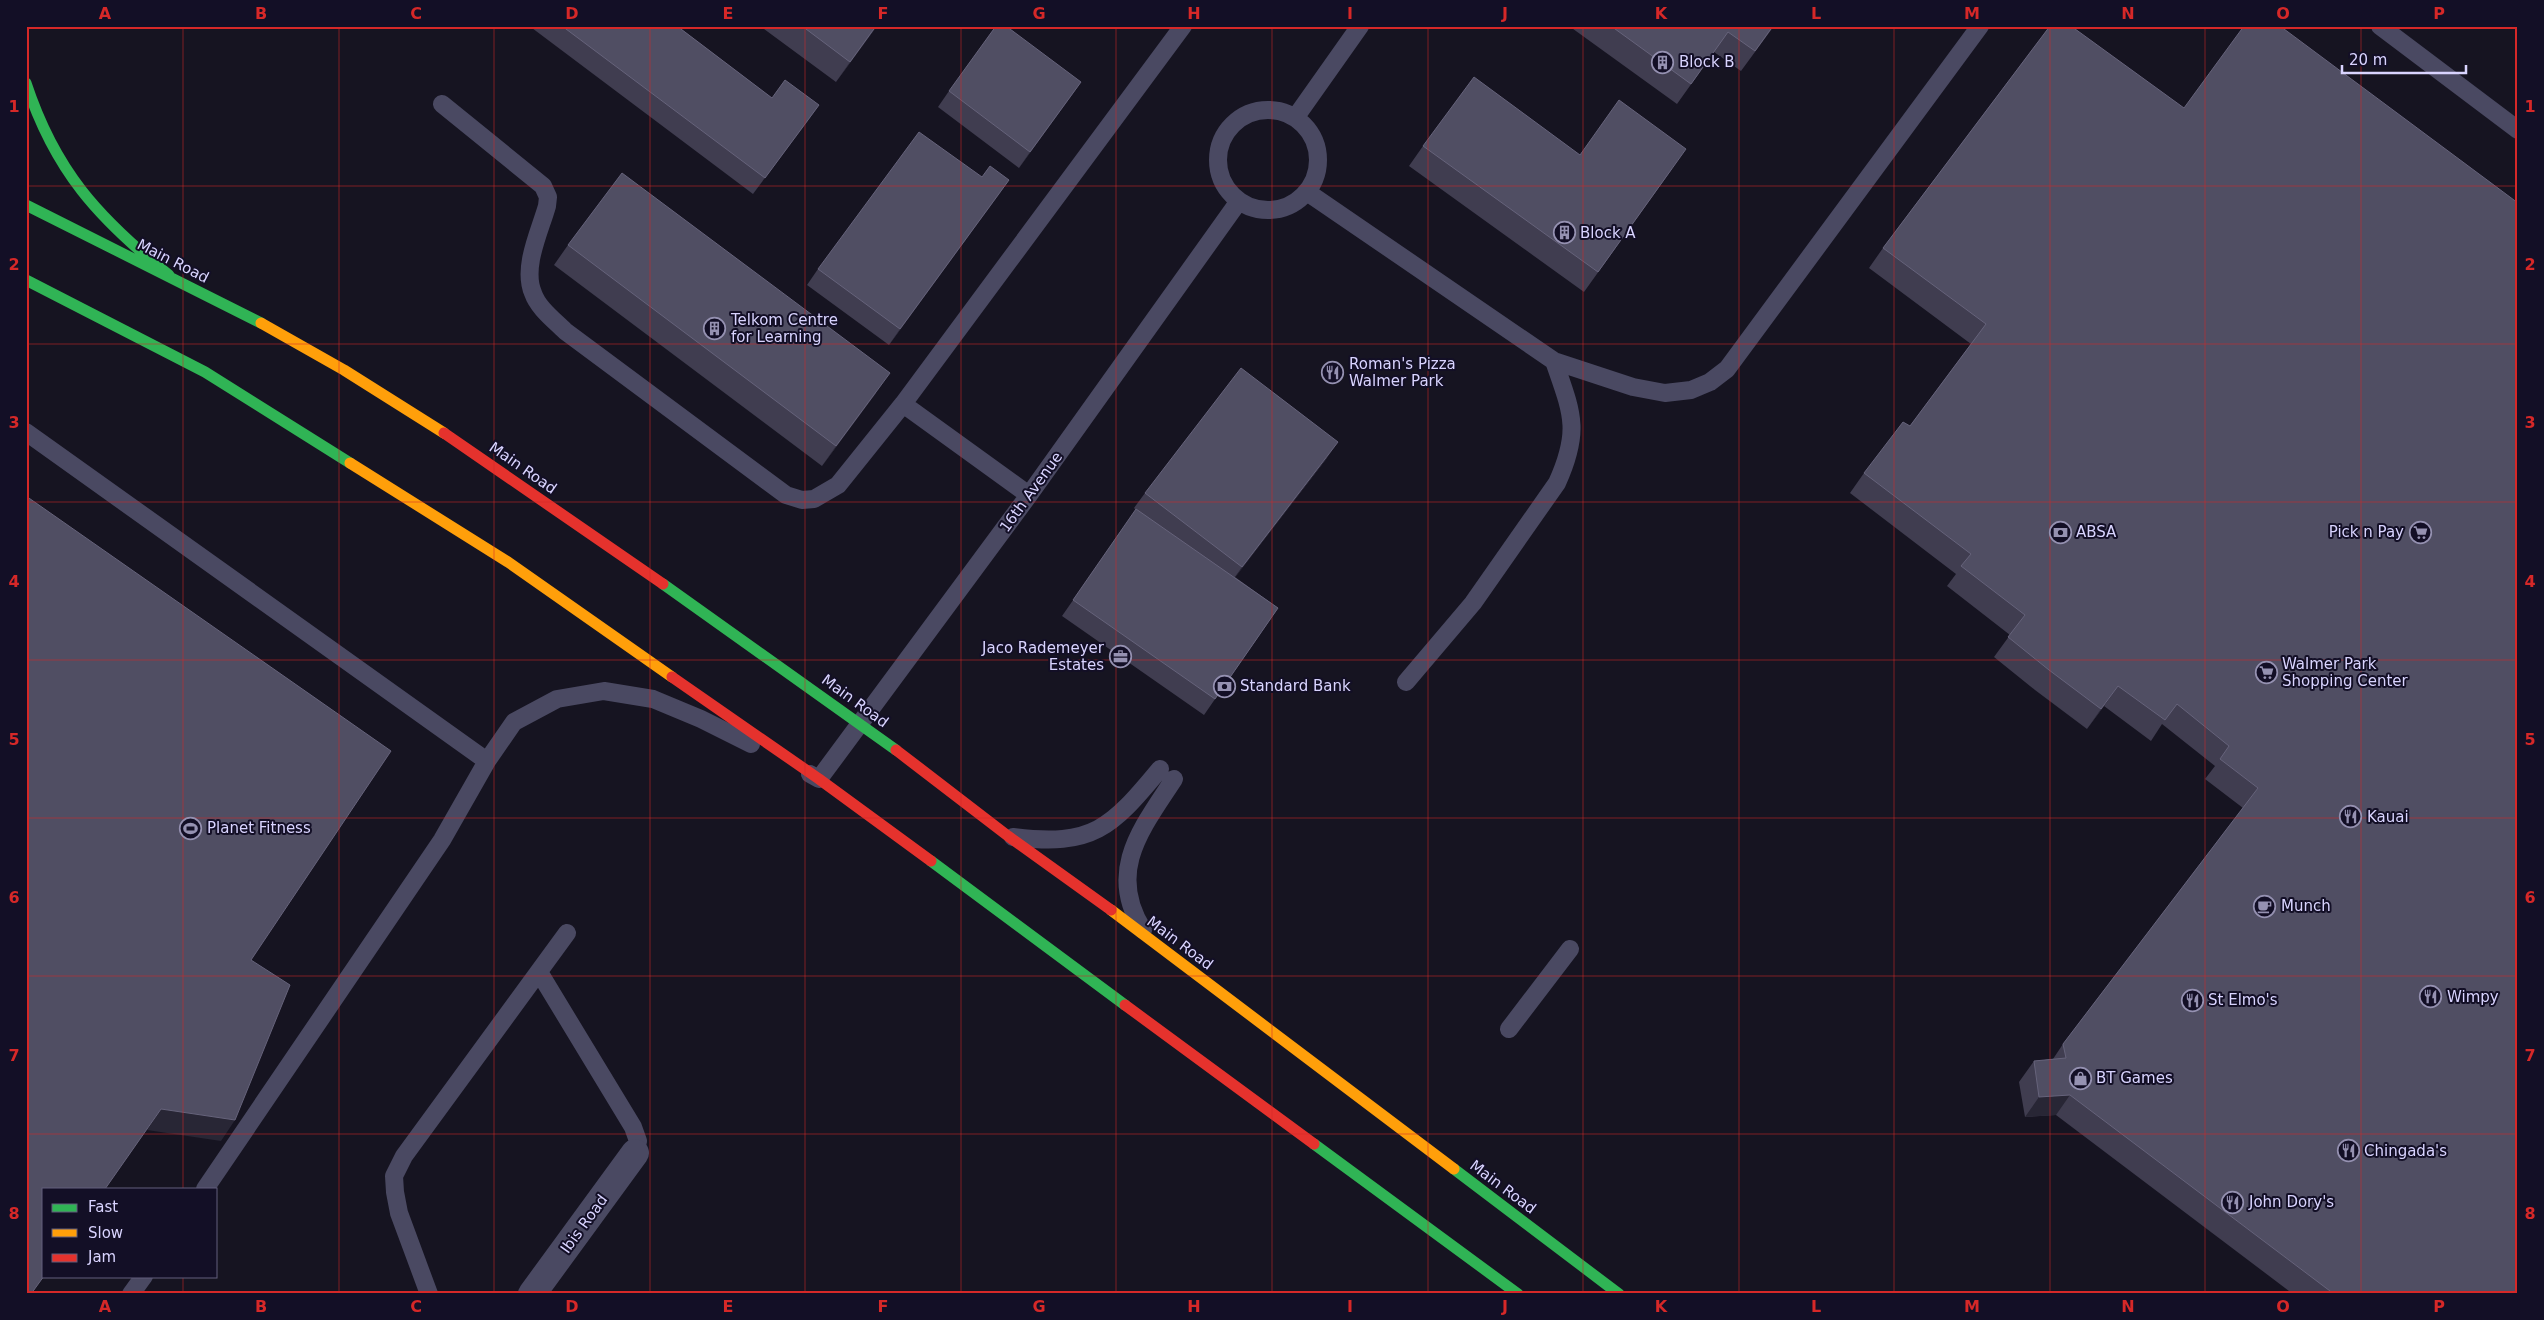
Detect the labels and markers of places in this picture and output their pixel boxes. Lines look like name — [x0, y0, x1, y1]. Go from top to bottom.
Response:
building icon: Block B — [1651, 50, 1675, 74]
place label: Block B — [1679, 53, 1735, 71]
building icon: Block A — [1552, 221, 1576, 245]
place label: Block A — [1580, 224, 1636, 242]
place label: Telkom Centre for Learning — [730, 311, 838, 346]
building icon: Telkom Centre for Learning — [703, 317, 727, 341]
place label: Roman's Pizza Walmer Park — [1349, 355, 1456, 390]
restaurant icon: Roman's Pizza Walmer Park — [1321, 361, 1345, 385]
bank icon: ABSA — [2048, 520, 2072, 544]
supermarket icon: Pick n Pay — [2408, 520, 2432, 544]
place label: ABSA — [2076, 523, 2117, 541]
place label: Pick n Pay — [2329, 523, 2404, 541]
place label: Jaco Rademeyer Estates — [981, 639, 1105, 674]
office icon: Jaco Rademeyer Estates — [1108, 645, 1132, 669]
place label: Walmer Park Shopping Center — [2282, 655, 2409, 690]
supermarket icon: Walmer Park Shopping Center — [2254, 661, 2278, 685]
bank icon: Standard Bank — [1212, 674, 1236, 698]
place label: Standard Bank — [1240, 677, 1351, 695]
restaurant icon: Kauai — [2339, 805, 2363, 829]
place label: Kauai — [2367, 808, 2409, 826]
sports icon: Planet Fitness — [179, 816, 203, 840]
place label: Planet Fitness — [207, 819, 311, 837]
cafe icon: Munch — [2253, 894, 2277, 918]
place label: Munch — [2281, 897, 2331, 915]
restaurant icon: Wimpy — [2419, 985, 2443, 1009]
restaurant icon: St Elmo's — [2180, 988, 2204, 1012]
place label: Wimpy — [2447, 988, 2499, 1006]
place label: St Elmo's — [2208, 991, 2278, 1009]
shop icon: BT Games — [2068, 1066, 2092, 1090]
place label: BT Games — [2096, 1069, 2173, 1087]
restaurant icon: Chingada's — [2336, 1139, 2360, 1163]
place label: Chingada's — [2364, 1142, 2447, 1160]
restaurant icon: John Dory's — [2221, 1190, 2245, 1214]
place label: John Dory's — [2248, 1193, 2334, 1211]

